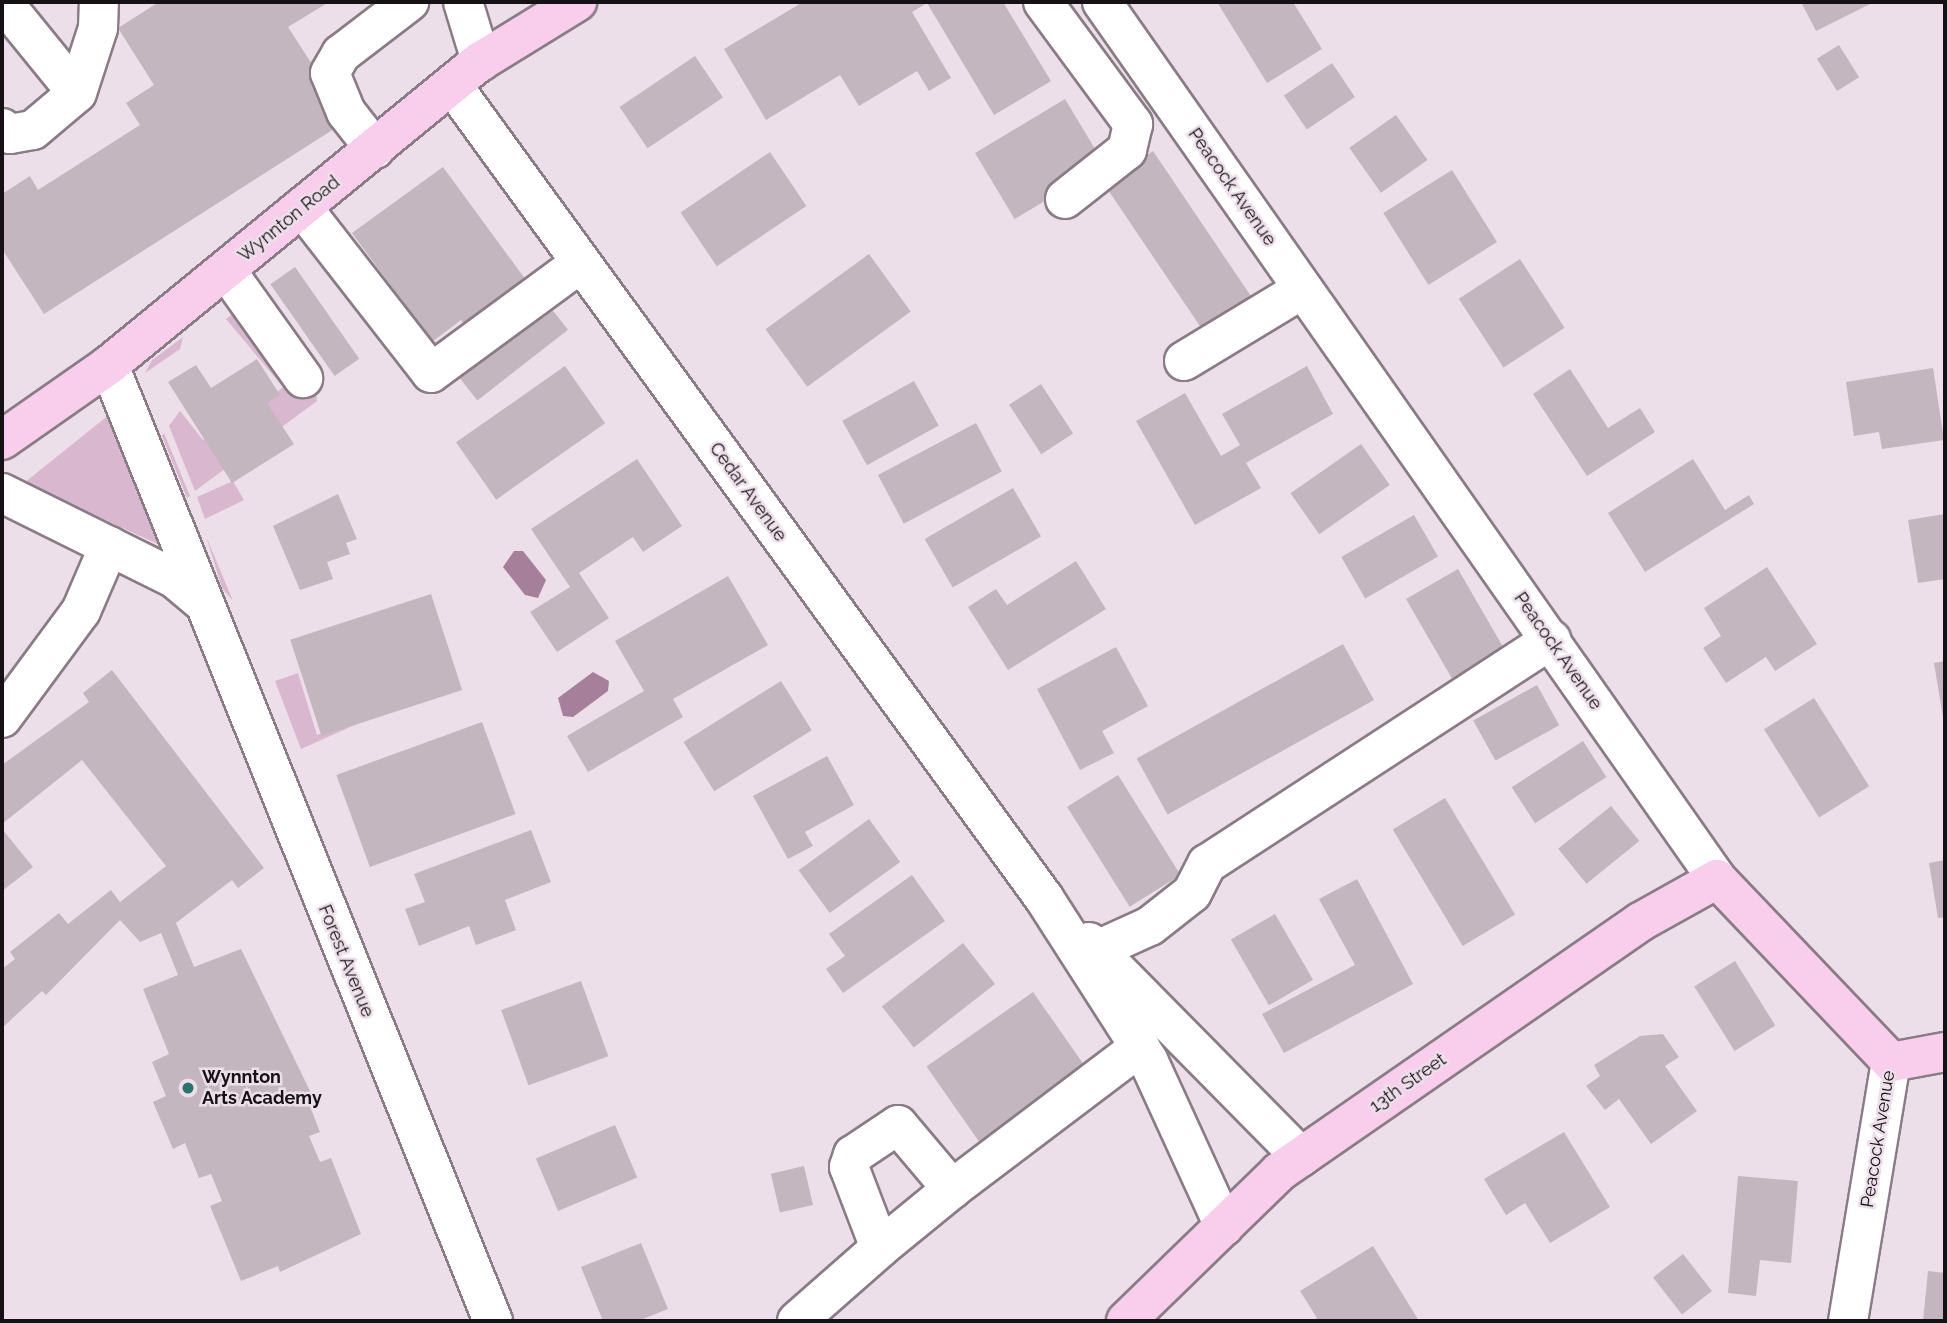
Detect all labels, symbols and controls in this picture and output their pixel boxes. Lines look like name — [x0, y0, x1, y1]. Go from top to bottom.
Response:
street label: Peacock Avenue — [1183, 124, 1281, 250]
street label: Wynnton Road — [234, 172, 344, 266]
street label: Cedar Avenue — [705, 438, 791, 546]
street label: Peacock Avenue — [1509, 588, 1607, 714]
street label: Forest Avenue — [314, 901, 378, 1021]
street label: 13th Street — [1366, 1049, 1450, 1117]
place label: Wynnton Arts Academy — [202, 1067, 322, 1110]
street label: Peacock Avenue — [1856, 1069, 1900, 1209]
marker: Wynnton Arts Academy — [180, 1080, 196, 1096]

